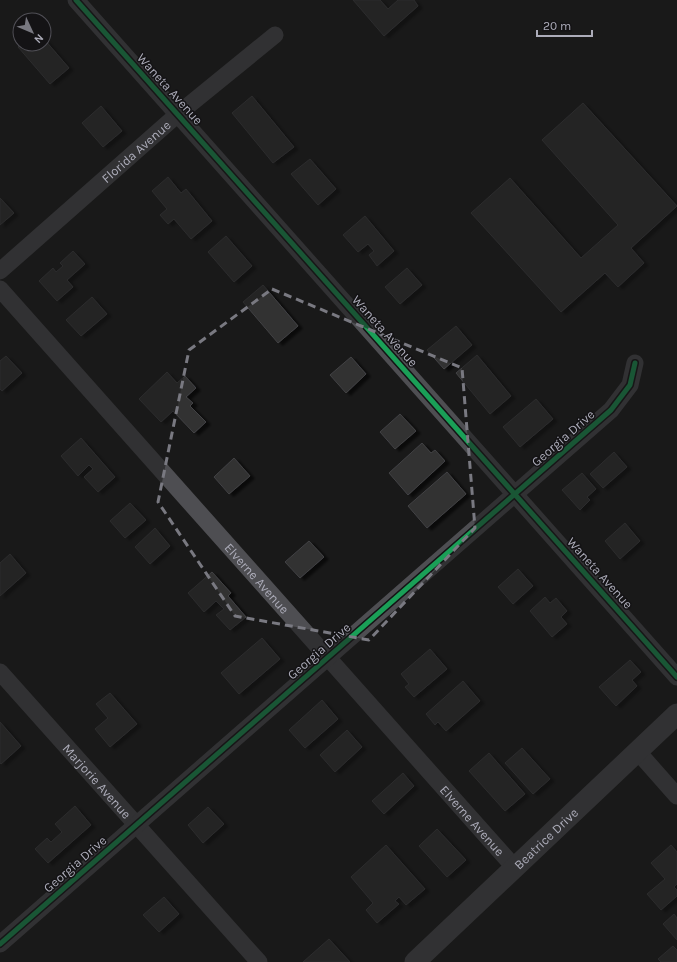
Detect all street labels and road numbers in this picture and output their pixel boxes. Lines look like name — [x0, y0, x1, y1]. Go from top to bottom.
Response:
street label: Waneta Avenue — [134, 50, 206, 128]
street label: Florida Avenue — [98, 117, 174, 186]
street label: Waneta Avenue — [349, 292, 421, 370]
street label: Georgia Drive — [528, 406, 598, 469]
street label: Waneta Avenue — [564, 534, 636, 612]
street label: Elverne Avenue — [222, 540, 293, 617]
street label: Georgia Drive — [284, 619, 354, 682]
street label: Marjorie Avenue — [60, 740, 135, 822]
street label: Elverne Avenue — [437, 782, 508, 859]
street label: Beatrice Drive — [511, 804, 581, 872]
street label: Georgia Drive — [40, 832, 110, 895]

